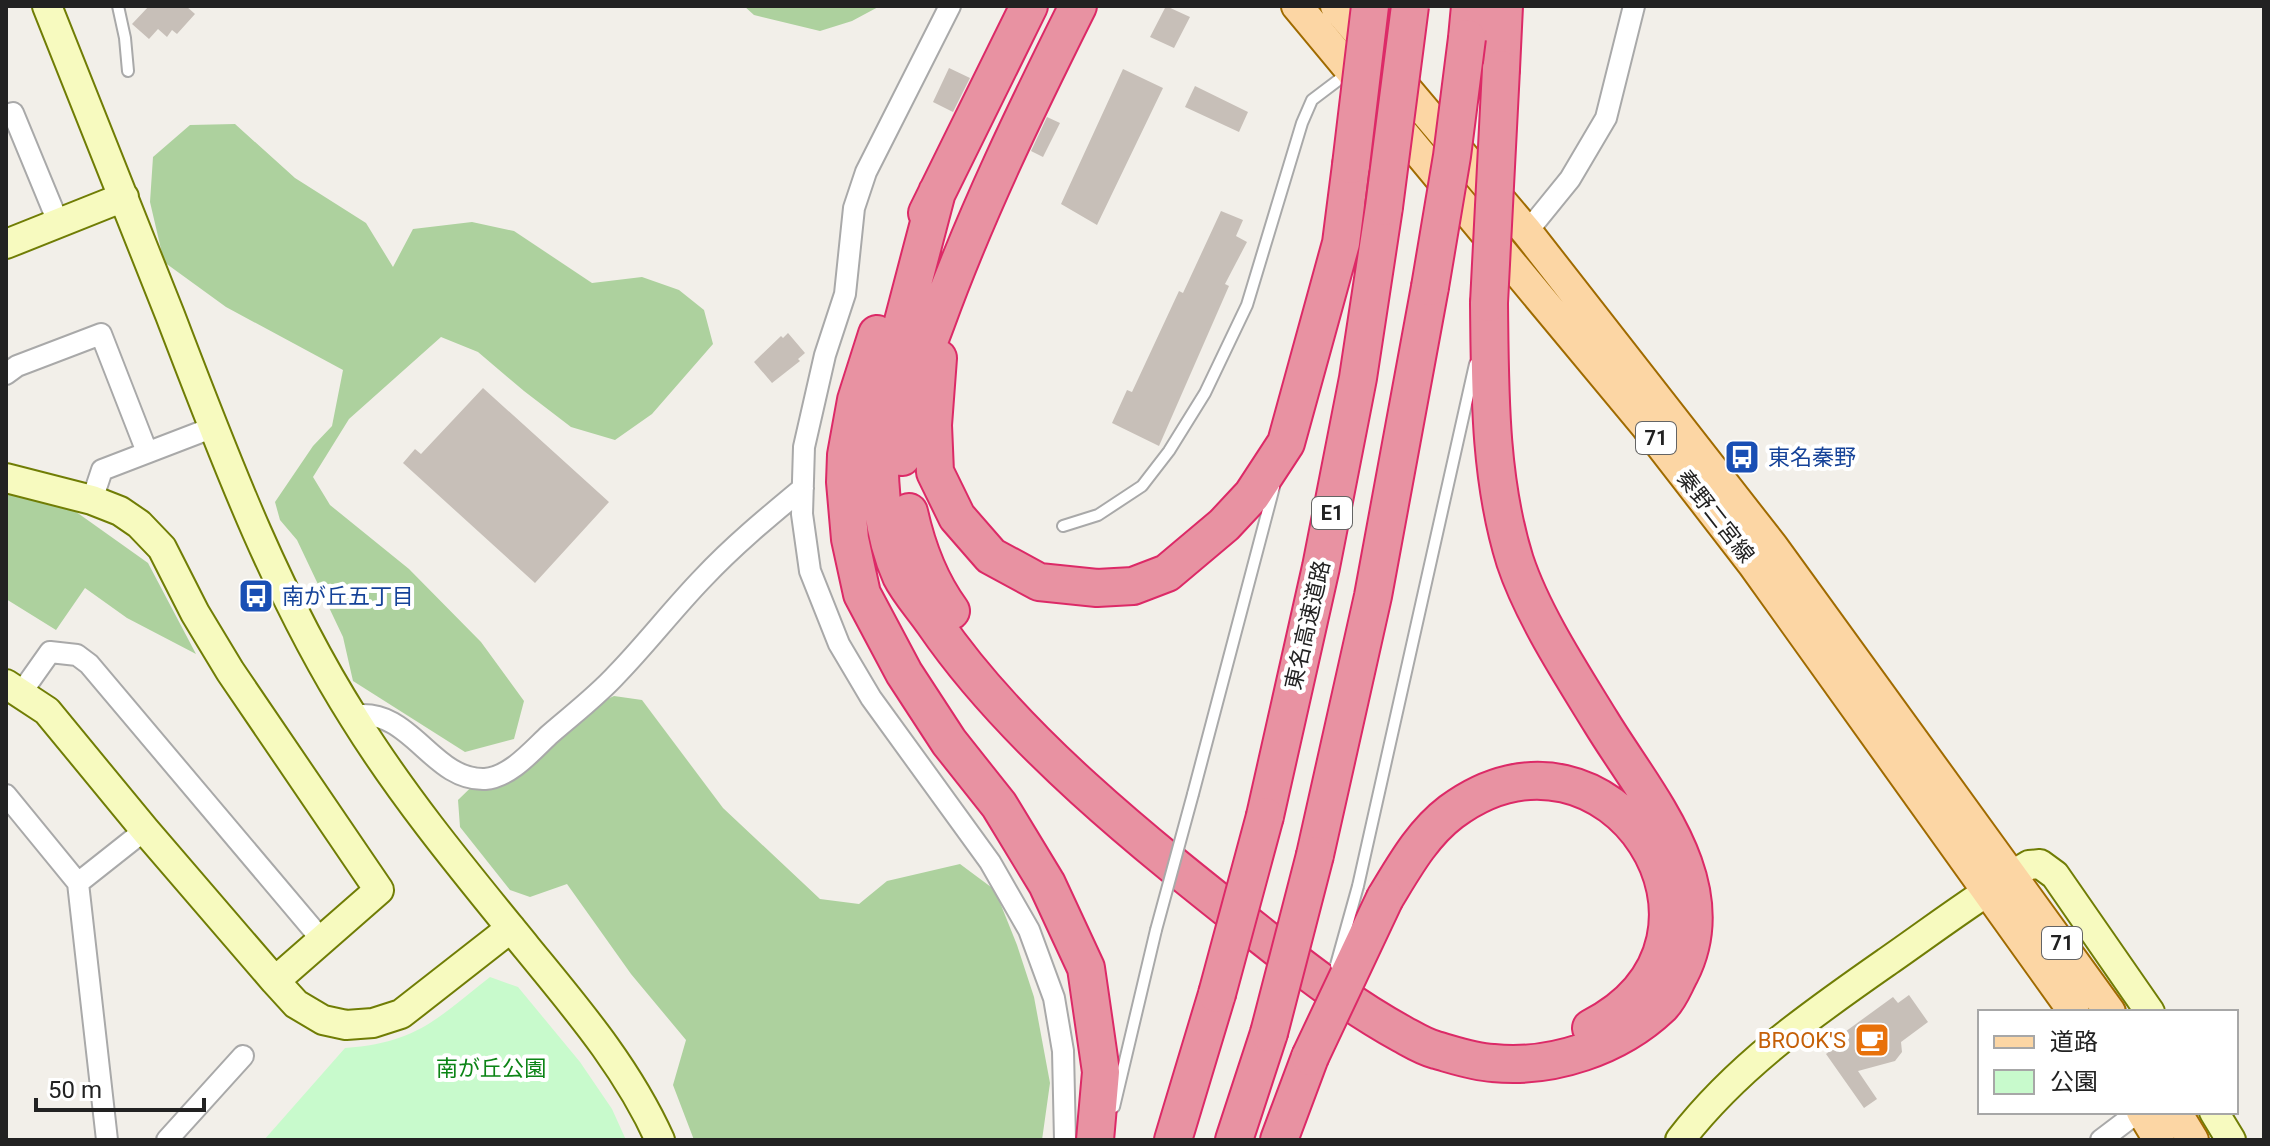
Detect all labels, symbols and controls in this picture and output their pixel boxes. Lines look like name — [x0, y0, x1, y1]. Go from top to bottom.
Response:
road number: 71 — [1636, 422, 1676, 454]
bus stop icon: 東名秦野 — [1723, 438, 1761, 476]
place label: 東名秦野 — [1768, 445, 1856, 470]
street label: 秦野二宮線 — [1672, 465, 1759, 567]
road number: E1 — [1312, 497, 1352, 529]
street label: 東名高速道路 — [1280, 558, 1335, 692]
bus stop icon: 南が丘五丁目 — [237, 577, 275, 615]
place label: 南が丘五丁目 — [282, 584, 414, 609]
road number: 71 — [2042, 927, 2082, 959]
legend — [1978, 1010, 2238, 1114]
cafe icon: BROOK'S — [1853, 1021, 1891, 1059]
place label: BROOK'S — [1758, 1028, 1846, 1053]
text: 道路 — [2050, 1028, 2098, 1056]
park label: 南が丘公園 — [436, 1056, 546, 1081]
scale bar — [36, 1062, 204, 1112]
text: 公園 — [2050, 1068, 2098, 1096]
text: 50 m — [48, 1076, 102, 1104]

